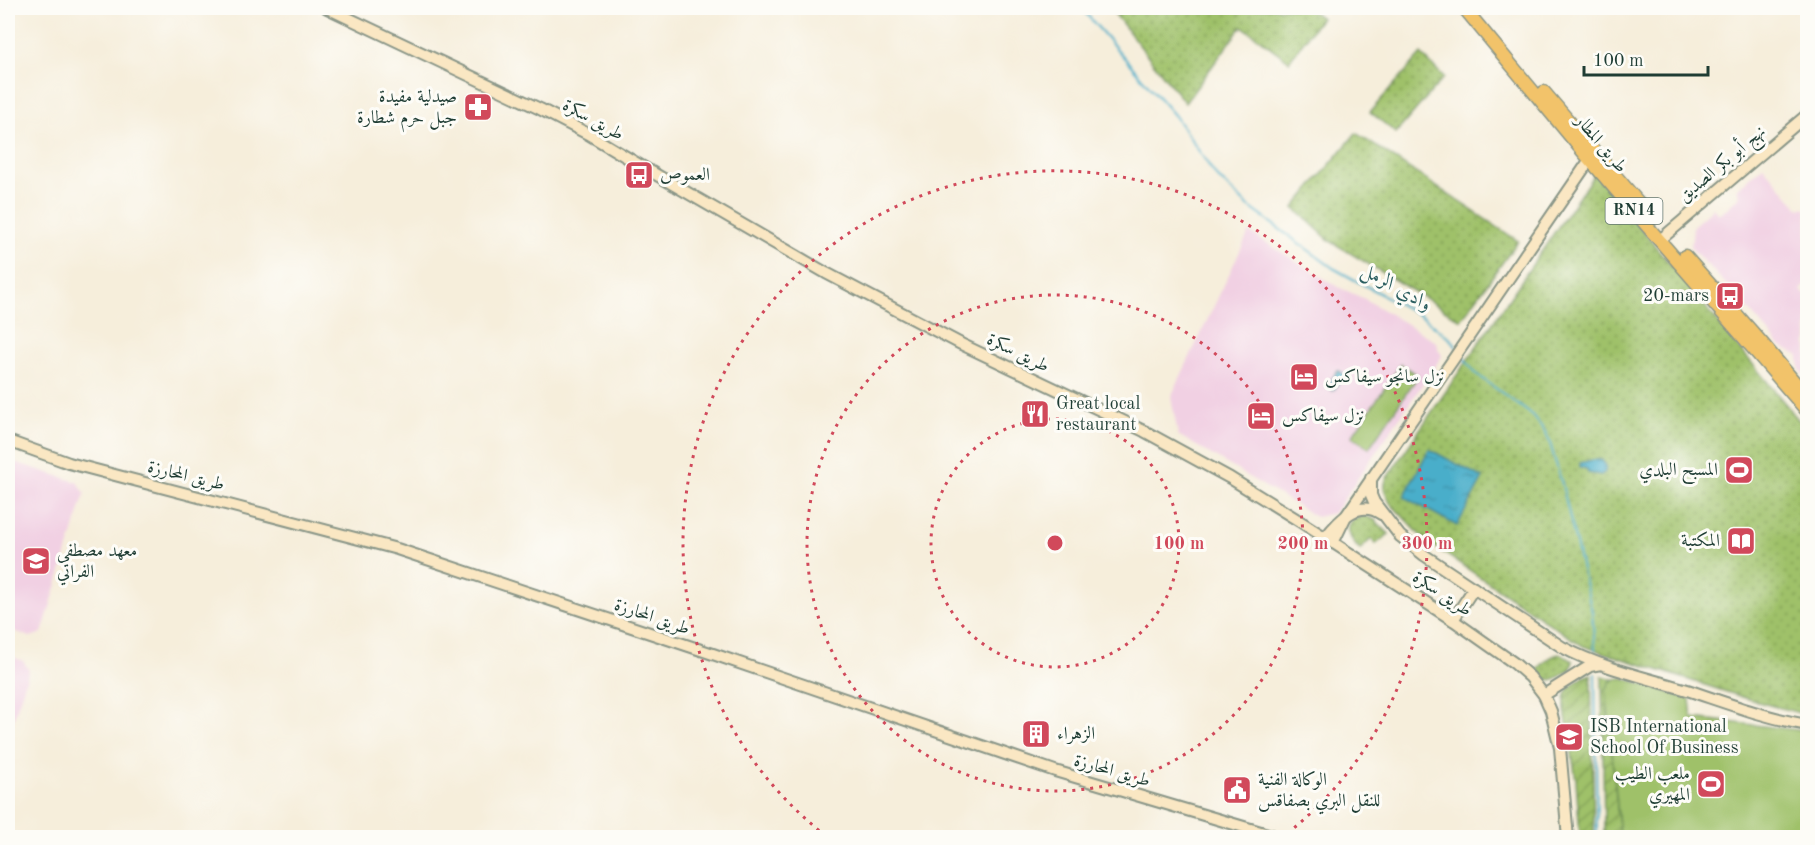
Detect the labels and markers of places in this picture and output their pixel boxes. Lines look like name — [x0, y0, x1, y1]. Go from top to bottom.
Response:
place label: صيدلية مفيدة جبل حرم شطارة — [357, 88, 457, 133]
pharmacy icon: صيدلية مفيدة جبل حرم شطارة — [462, 91, 494, 123]
bus stop icon: العموص — [623, 159, 655, 191]
place label: العموص — [660, 166, 710, 185]
bus stop icon: 20-mars — [1714, 280, 1746, 312]
place label: 20-mars — [1643, 287, 1709, 305]
hotel icon: نزل سانجو سيفاكس — [1288, 361, 1320, 393]
place label: نزل سانجو سيفاكس — [1325, 368, 1445, 388]
place label: Great local restaurant — [1056, 395, 1140, 434]
restaurant icon: Great local restaurant — [1019, 398, 1051, 430]
hotel icon: نزل سيفاكس — [1245, 400, 1277, 432]
place label: نزل سيفاكس — [1282, 407, 1365, 427]
sports icon: المسبح البلدي — [1723, 454, 1755, 486]
place label: المسبح البلدي — [1639, 461, 1718, 485]
library icon: المكتبة — [1725, 525, 1757, 557]
place label: المكتبة — [1681, 531, 1720, 551]
centre of rings — [1045, 533, 1065, 553]
place label: معهد مصطفى الفراتي — [57, 542, 137, 586]
school or university icon: معهد مصطفى الفراتي — [20, 545, 52, 577]
building icon: الزهراء — [1020, 718, 1052, 750]
place label: ISB International School Of Business — [1590, 718, 1739, 757]
school or university icon: ISB International School Of Business — [1553, 721, 1585, 753]
place label: الزهراء — [1057, 725, 1095, 745]
place label: ملعب الطيب المهيري — [1615, 765, 1690, 809]
sports icon: ملعب الطيب المهيري — [1695, 768, 1727, 800]
place label: الوكالة الفنية للنقل البري بصفاقس — [1258, 770, 1380, 815]
public building icon: الوكالة الفنية للنقل البري بصفاقس — [1221, 774, 1253, 806]

